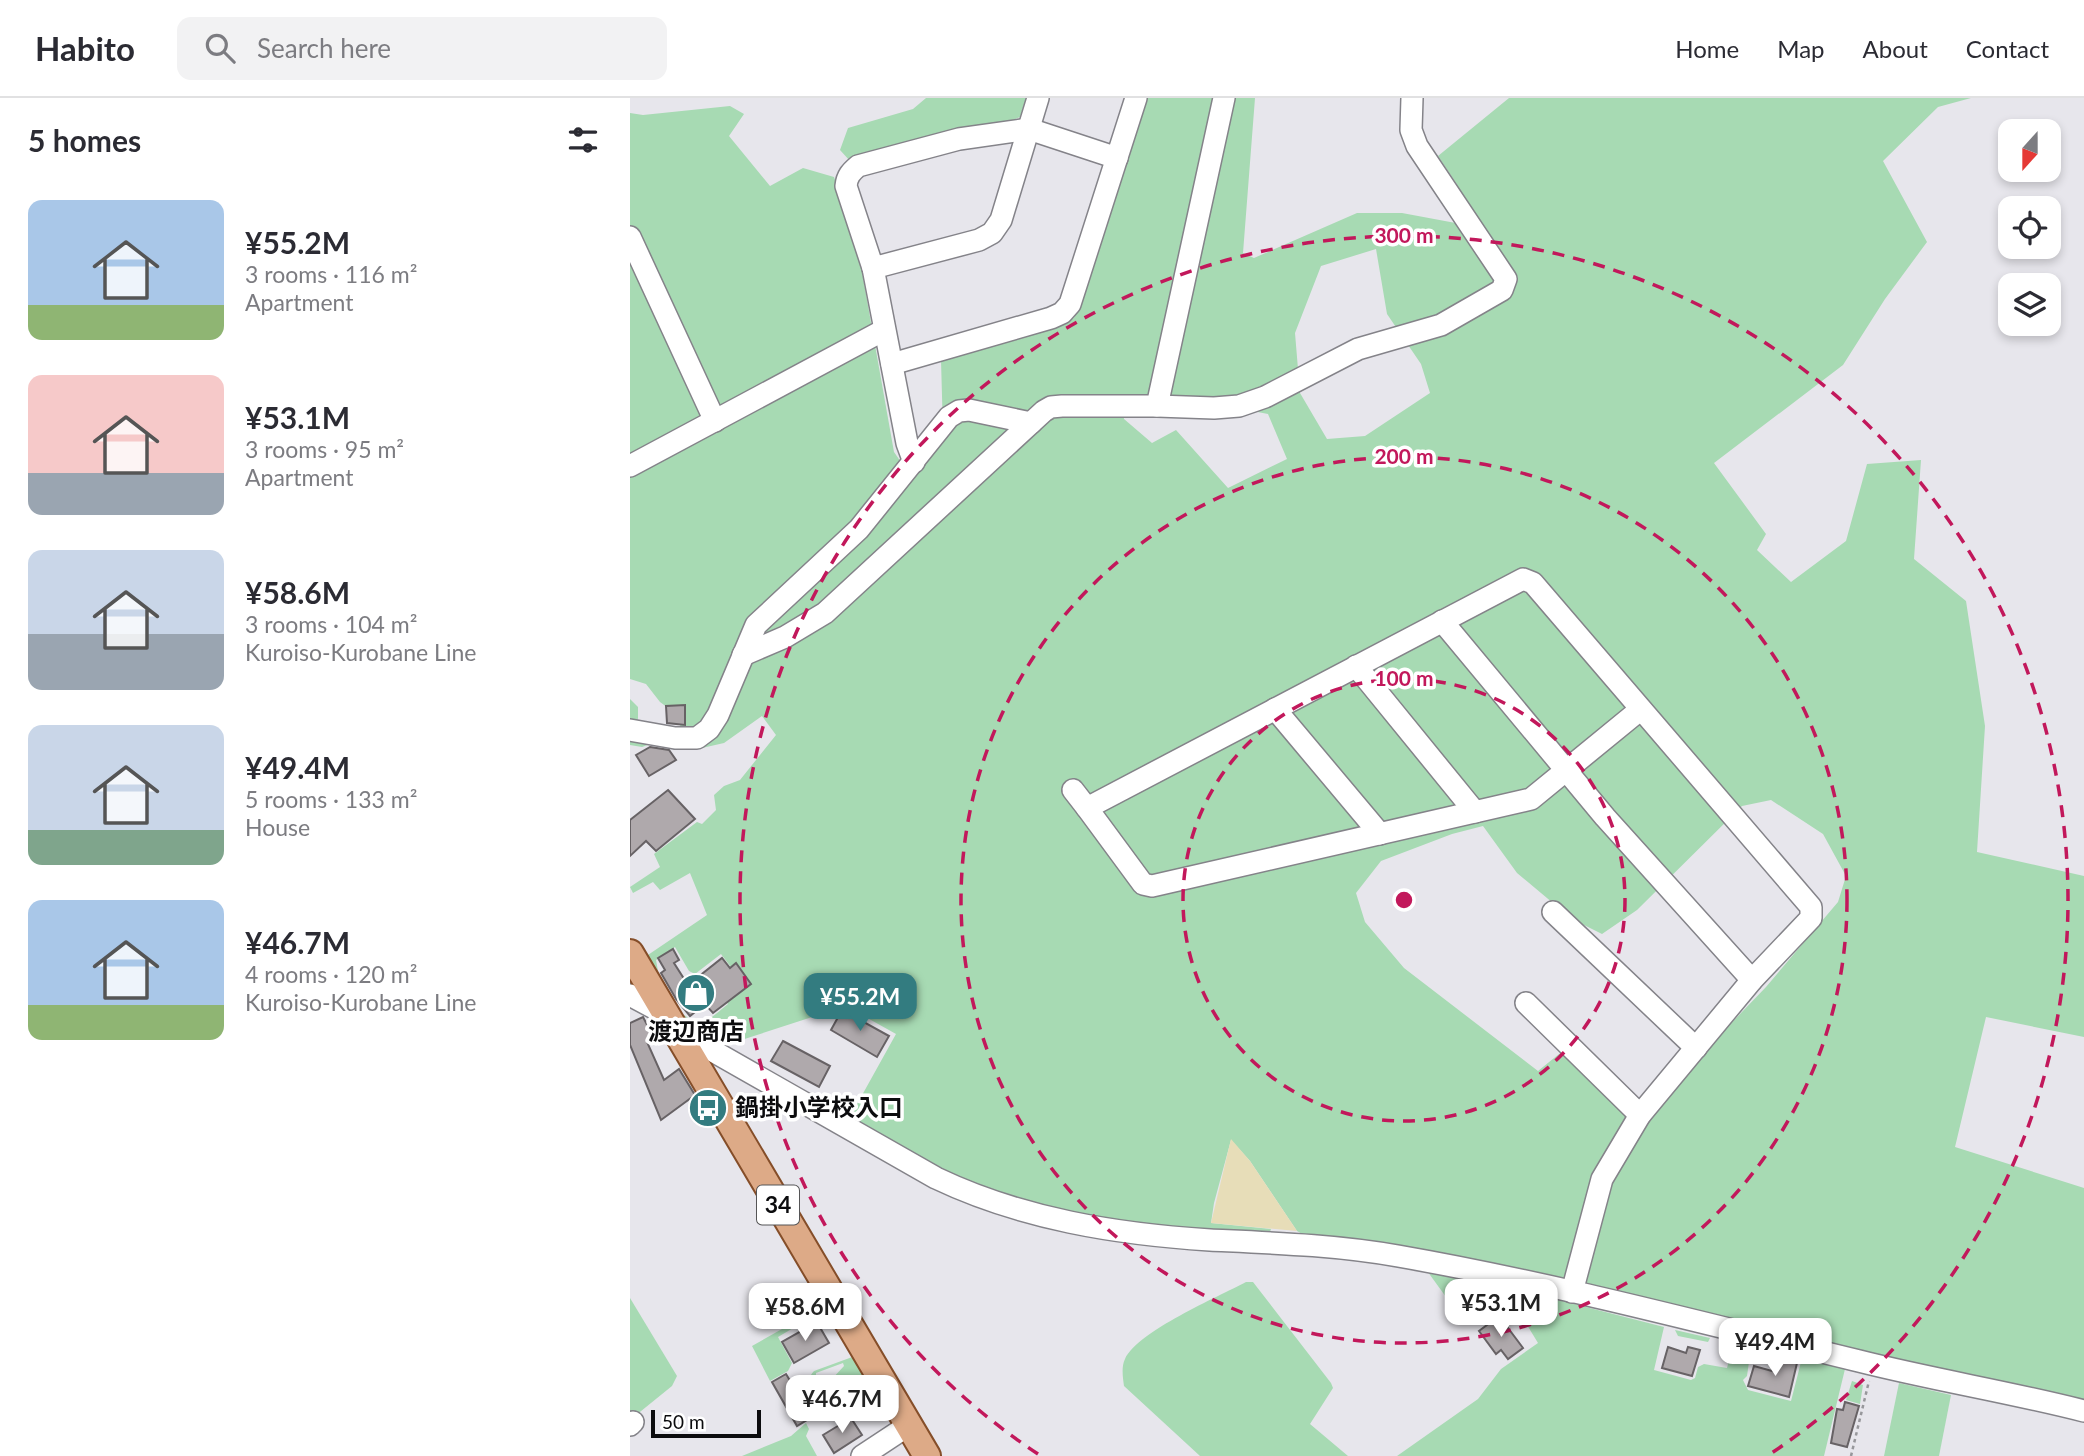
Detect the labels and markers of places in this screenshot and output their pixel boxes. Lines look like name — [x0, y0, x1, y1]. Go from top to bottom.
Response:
centre of rings — [1392, 888, 1416, 912]
shop icon: 渡辺商店 — [675, 972, 717, 1014]
pin: ¥55.2M — [803, 974, 917, 1033]
place label: 渡辺商店 — [648, 1016, 744, 1045]
bus stop icon: 鍋掛小学校入口 — [687, 1087, 729, 1129]
place label: 鍋掛小学校入口 — [735, 1092, 903, 1121]
pin: ¥53.1M — [1444, 1280, 1558, 1339]
pin: ¥58.6M — [748, 1284, 862, 1343]
pin: ¥49.4M — [1718, 1318, 1832, 1378]
pin: ¥46.7M — [785, 1376, 899, 1435]

